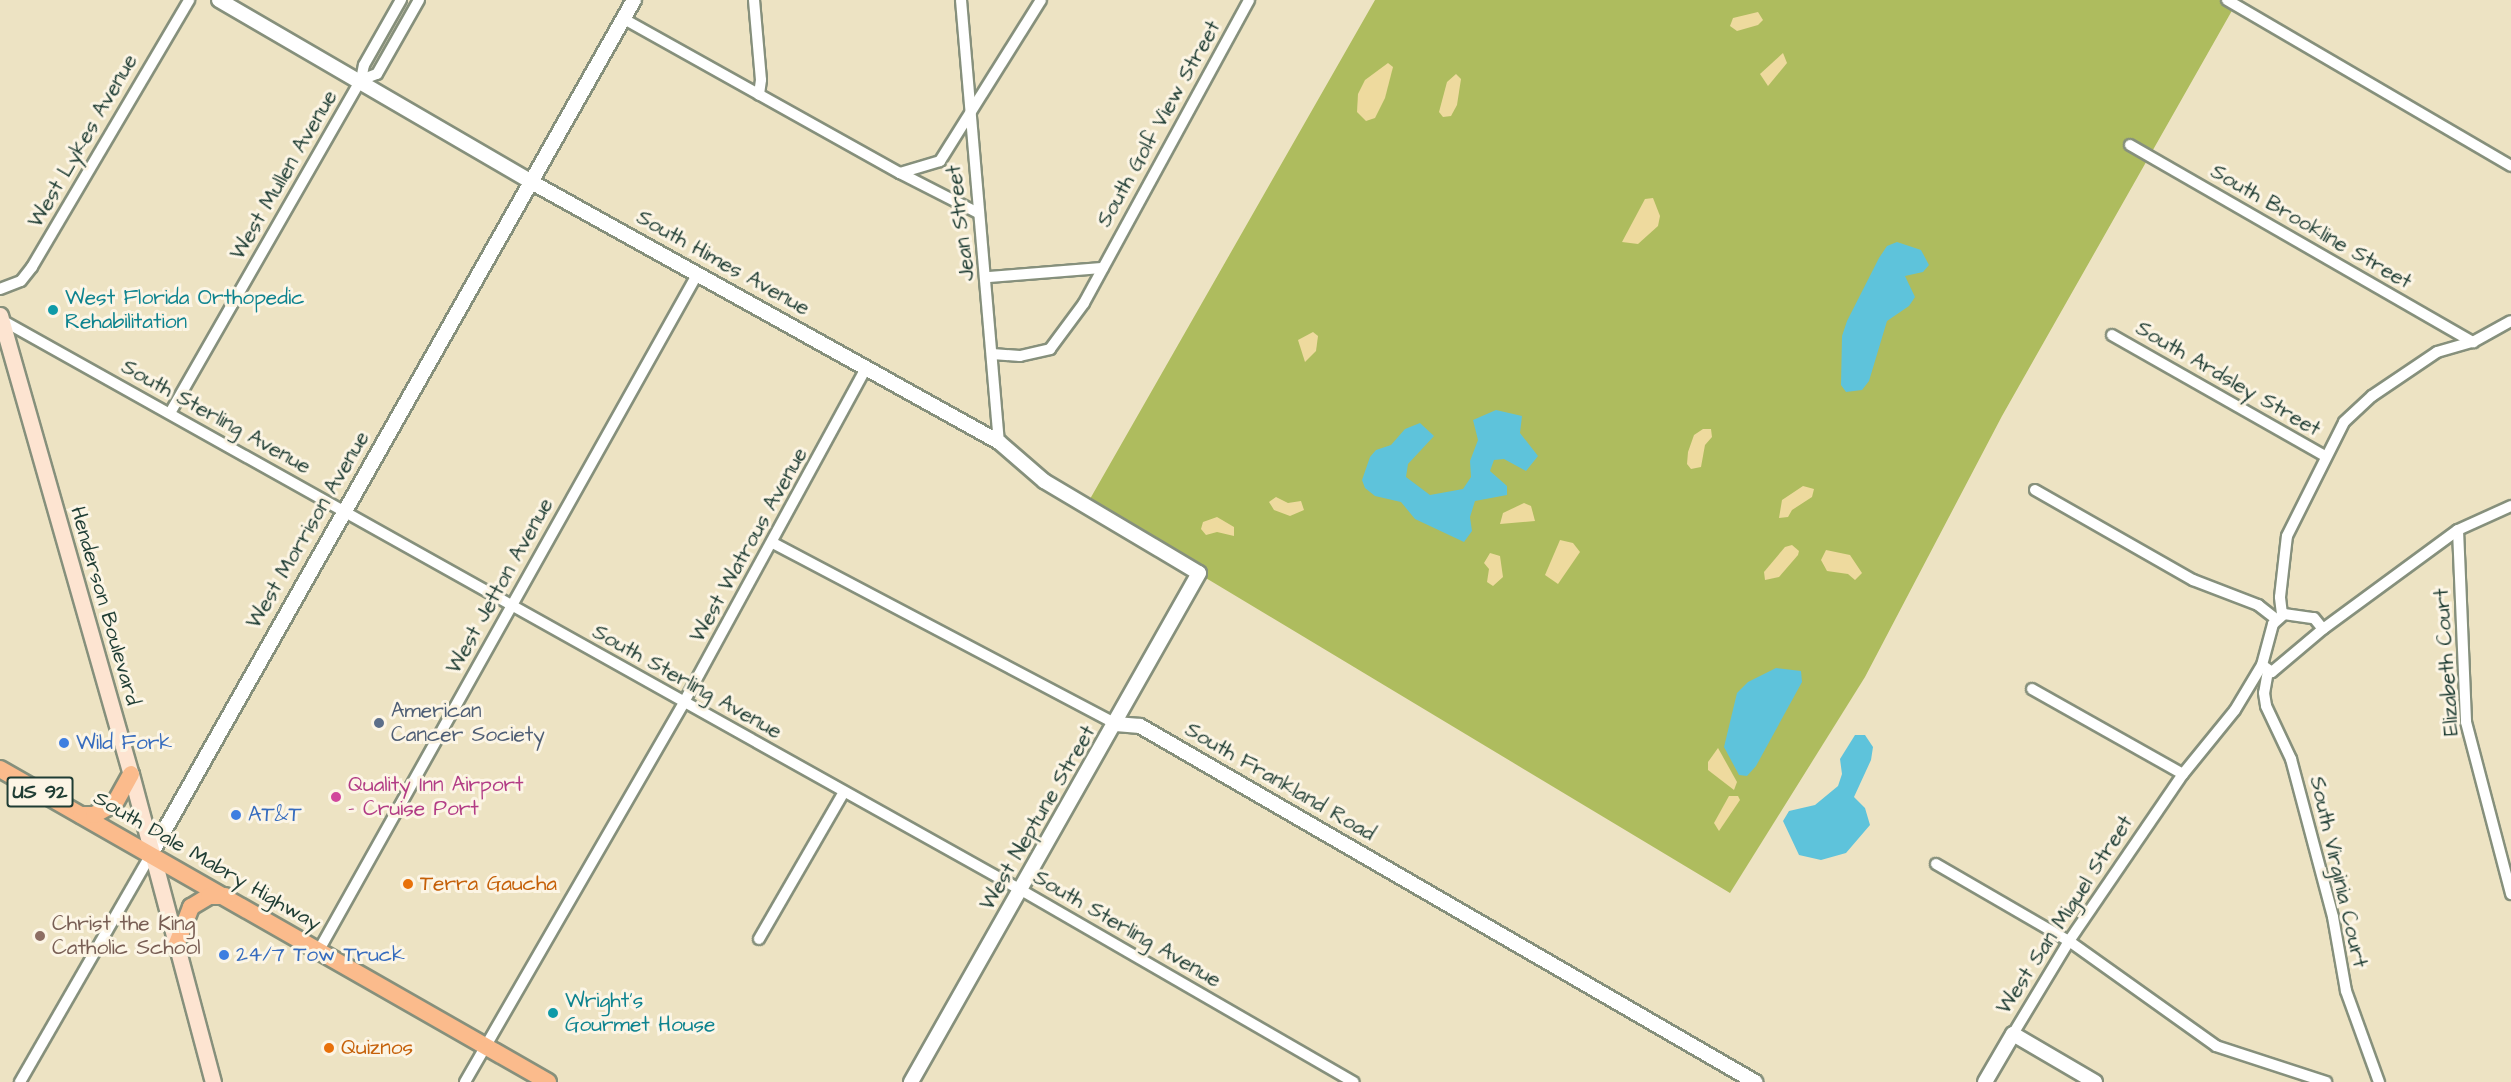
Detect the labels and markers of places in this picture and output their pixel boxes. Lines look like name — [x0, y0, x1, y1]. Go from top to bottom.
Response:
place label: West Florida Orthopedic Rehabilitation — [65, 285, 304, 335]
marker: West Florida Orthopedic Rehabilitation — [46, 303, 60, 317]
place label: American Cancer Society — [391, 698, 545, 748]
marker: American Cancer Society — [372, 716, 386, 730]
place label: Wild Fork — [76, 730, 172, 756]
marker: Wild Fork — [57, 736, 71, 750]
place label: Quality Inn Airport - Cruise Port — [348, 772, 524, 822]
marker: Quality Inn Airport - Cruise Port — [329, 790, 343, 804]
place label: AT&T — [248, 802, 302, 828]
marker: AT&T — [229, 808, 243, 822]
place label: Terra Gaucha — [420, 871, 557, 897]
marker: Terra Gaucha — [401, 877, 415, 891]
place label: Christ the King Catholic School — [52, 911, 201, 961]
marker: Christ the King Catholic School — [33, 929, 47, 943]
place label: 24/7 Tow Truck — [236, 942, 405, 968]
marker: 24/7 Tow Truck — [217, 948, 231, 962]
place label: Wright's Gourmet House — [565, 988, 715, 1038]
marker: Wright's Gourmet House — [546, 1006, 560, 1020]
place label: Quiznos — [341, 1035, 413, 1061]
marker: Quiznos — [322, 1041, 336, 1055]

